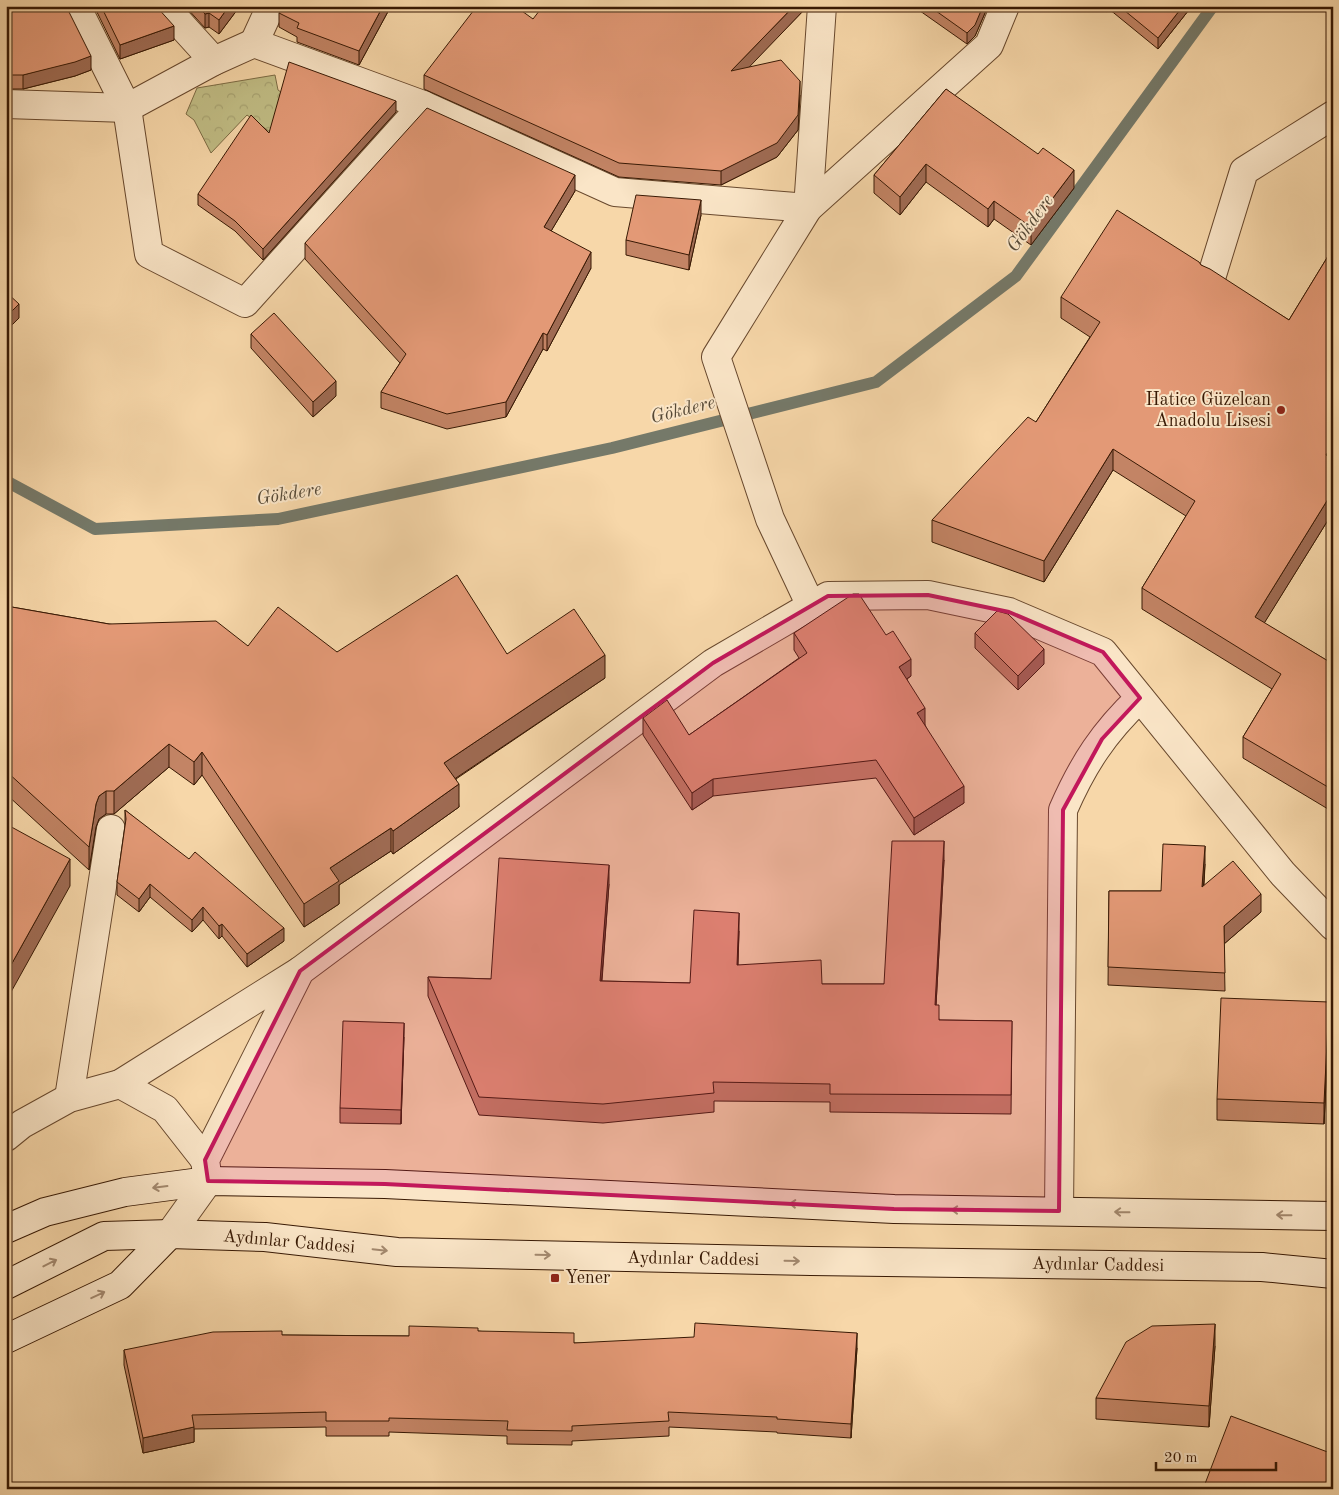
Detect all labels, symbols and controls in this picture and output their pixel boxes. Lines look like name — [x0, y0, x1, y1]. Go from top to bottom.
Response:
water label: Gökdere — [1004, 192, 1058, 256]
place label: Hatice Güzelcan Anadolu Lisesi — [1146, 391, 1271, 430]
water label: Gökdere — [649, 394, 718, 428]
marker: Hatice Güzelcan Anadolu Lisesi — [1275, 404, 1287, 416]
water label: Gökdere — [255, 480, 323, 510]
one-way arrow — [152, 1182, 168, 1192]
one-way arrow — [789, 1199, 805, 1208]
one-way arrow — [951, 1205, 967, 1214]
one-way arrow — [1114, 1208, 1130, 1217]
one-way arrow — [1276, 1211, 1292, 1220]
street label: Aydınlar Caddesi — [222, 1227, 356, 1257]
one-way arrow — [372, 1245, 388, 1255]
street label: Aydınlar Caddesi — [627, 1249, 760, 1269]
one-way arrow — [534, 1251, 550, 1260]
street label: Aydınlar Caddesi — [1032, 1255, 1165, 1275]
one-way arrow — [784, 1256, 800, 1266]
one-way arrow — [42, 1258, 57, 1267]
place label: Yener — [565, 1269, 611, 1287]
marker: Yener — [549, 1272, 561, 1284]
one-way arrow — [90, 1290, 105, 1300]
scale bar — [1156, 1440, 1276, 1472]
text: 20 m — [1164, 1451, 1198, 1466]

